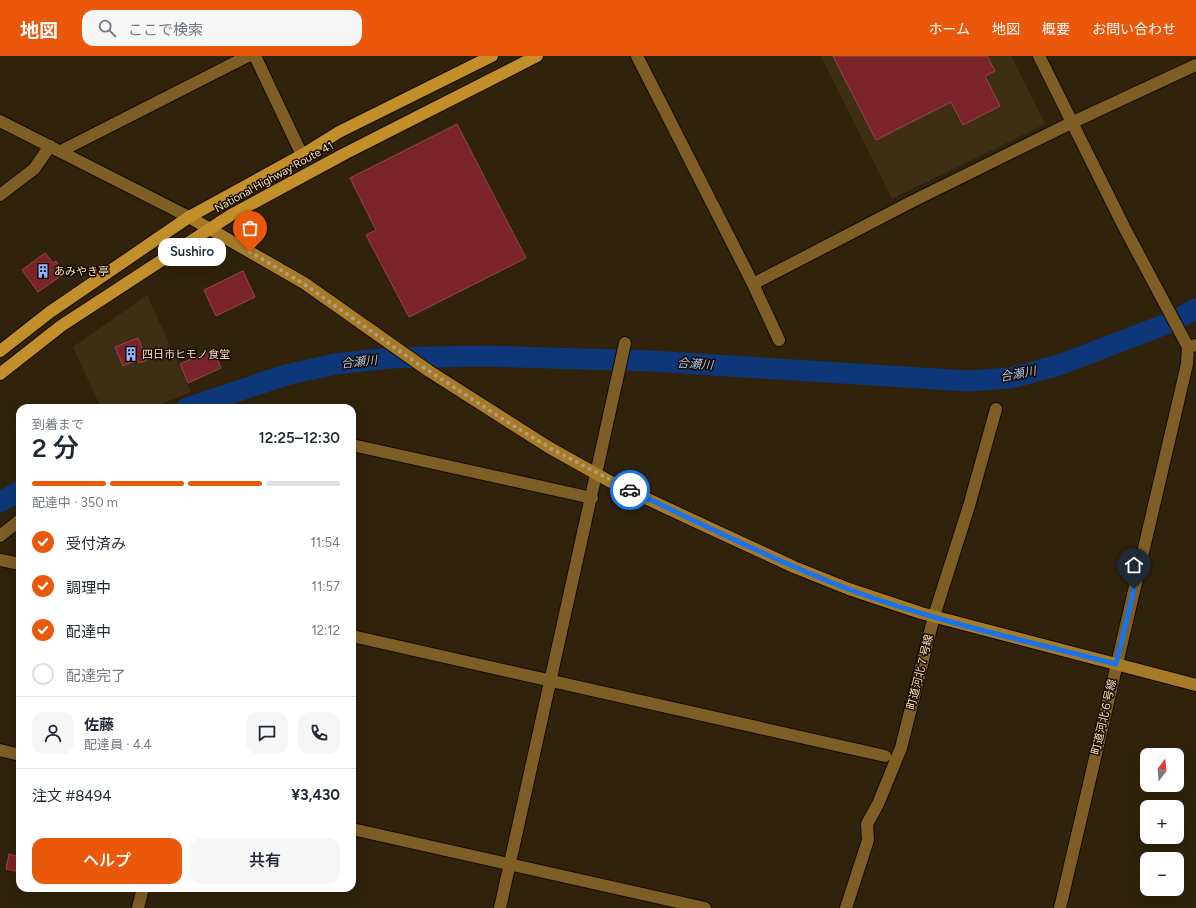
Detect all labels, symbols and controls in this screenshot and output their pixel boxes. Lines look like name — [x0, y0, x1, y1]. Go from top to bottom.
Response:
search box — [82, 10, 362, 46]
icon: search — [96, 17, 118, 39]
text: 地図 — [20, 19, 58, 42]
text: ここで検索 — [128, 21, 203, 39]
text: ホーム — [928, 21, 970, 38]
text: 地図 — [992, 21, 1020, 38]
text: 概要 — [1042, 21, 1070, 38]
text: お問い合わせ — [1092, 21, 1176, 38]
street label: National Highway Route 41 — [212, 139, 336, 215]
pin — [233, 211, 267, 252]
icon: bag — [239, 217, 261, 239]
callout: Sushiro — [158, 238, 226, 266]
text: Sushiro — [170, 244, 214, 259]
building icon: あみやき亭 — [35, 263, 51, 279]
place label: あみやき亭 — [54, 265, 109, 278]
building icon: 四日市ヒモノ食堂 — [123, 346, 139, 362]
place label: 四日市ヒモノ食堂 — [142, 348, 230, 361]
water label: 合瀬川 — [340, 353, 380, 371]
water label: 合瀬川 — [677, 356, 715, 372]
water label: 合瀬川 — [999, 363, 1039, 384]
text: 到着まで — [32, 417, 84, 432]
text: 12:25–12:30 — [258, 429, 340, 447]
text: 2 分 — [32, 432, 79, 464]
courier — [610, 470, 650, 510]
icon: car — [619, 479, 641, 501]
text: 配達中 · 350 m — [32, 495, 118, 510]
icon: check — [32, 531, 54, 553]
text: 受付済み — [66, 535, 126, 553]
text: 11:54 — [310, 535, 340, 550]
pin — [1117, 548, 1151, 589]
icon: home — [1123, 554, 1145, 576]
icon: check — [32, 575, 54, 597]
text: 調理中 — [66, 579, 111, 597]
text: 11:57 — [312, 579, 340, 594]
icon: check — [32, 619, 54, 641]
text: 配達中 — [66, 623, 111, 641]
text: 12:12 — [311, 623, 340, 638]
street label: 町道河北７号線 — [904, 633, 936, 711]
text: 配達完了 — [66, 667, 126, 685]
street label: 町道河北６号線 — [1089, 678, 1119, 756]
button: person — [32, 712, 74, 754]
button: chat — [246, 712, 288, 754]
button: phone — [298, 712, 340, 754]
text: 佐藤 — [84, 716, 114, 734]
text: 配達員 · 4.4 — [84, 737, 152, 752]
north arrow — [1140, 748, 1184, 792]
map controls — [1140, 748, 1184, 896]
text: ¥3,430 — [291, 786, 340, 804]
text: 注文 #8494 — [32, 787, 111, 805]
button: + — [1140, 800, 1184, 844]
button: ヘルプ — [32, 838, 182, 884]
button: 共有 — [190, 838, 340, 884]
button: − — [1140, 852, 1184, 896]

